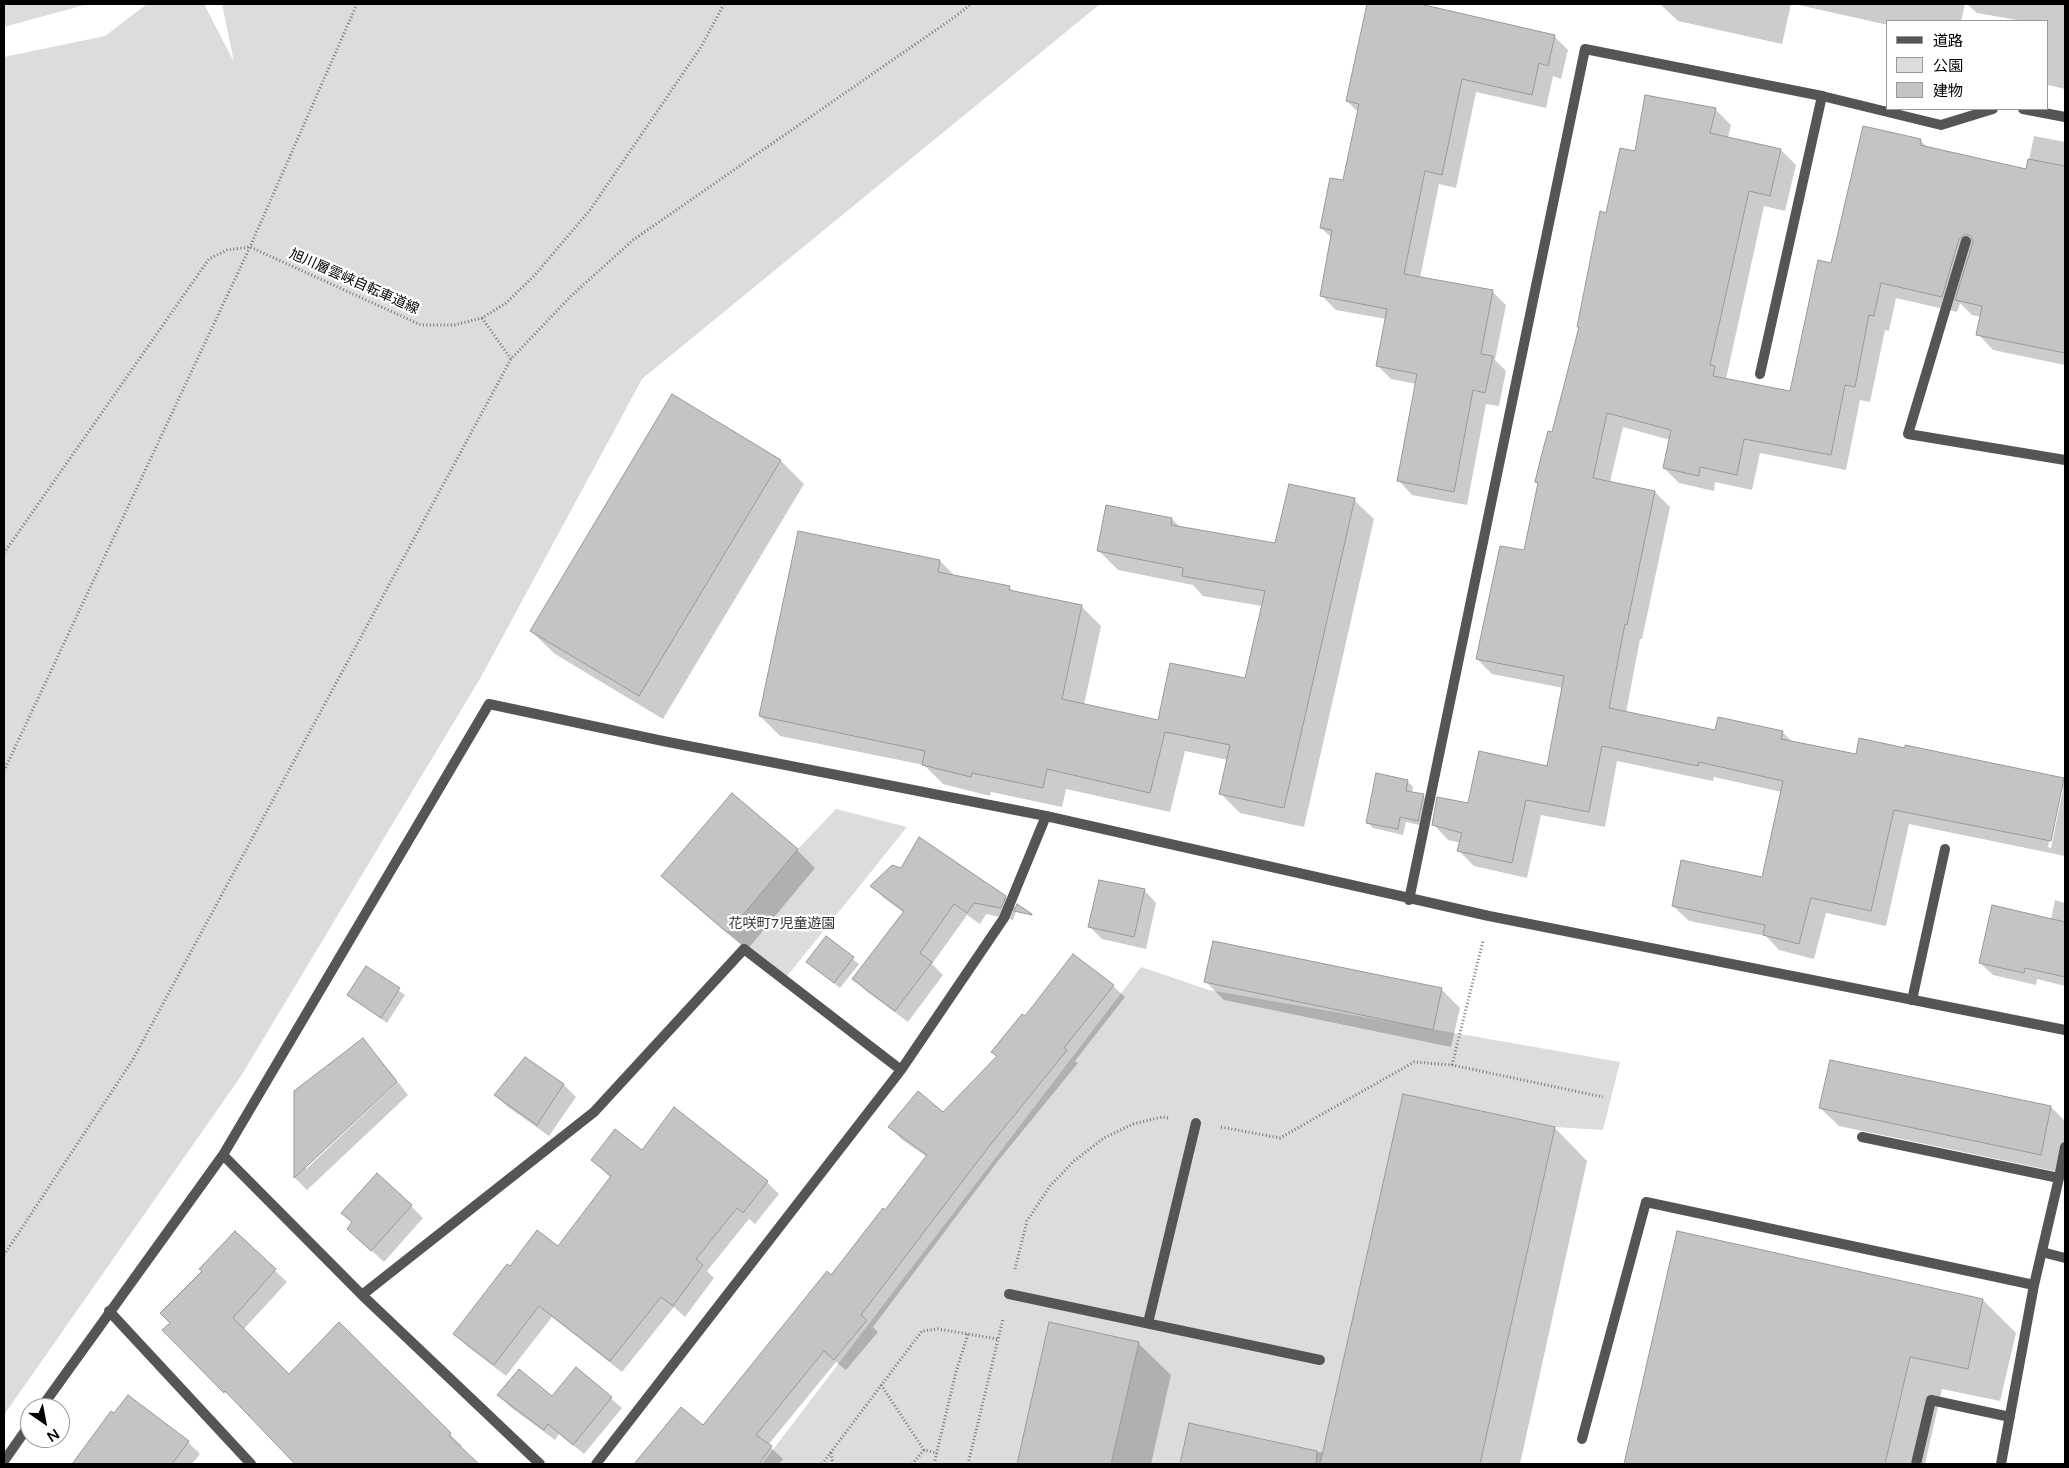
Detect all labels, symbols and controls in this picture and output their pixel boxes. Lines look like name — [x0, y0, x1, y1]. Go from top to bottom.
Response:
legend — [1886, 20, 2049, 110]
text: 道路 — [1933, 32, 1963, 50]
text: 公園 — [1933, 57, 1963, 75]
text: 建物 — [1933, 82, 1963, 100]
street label: 旭川層雲峡自転車道線 — [287, 246, 421, 318]
park label: 花咲町7児童遊園 — [729, 916, 835, 932]
north arrow — [20, 1398, 70, 1448]
text: N — [44, 1425, 62, 1445]

